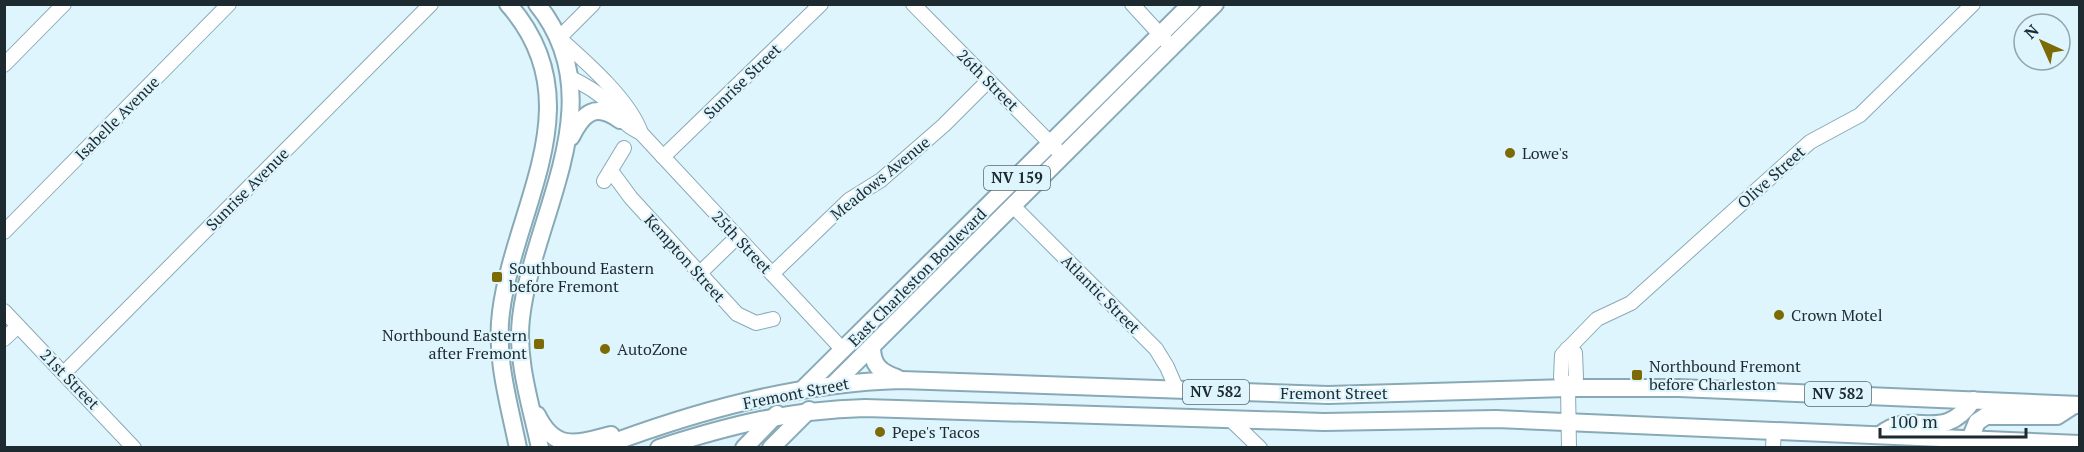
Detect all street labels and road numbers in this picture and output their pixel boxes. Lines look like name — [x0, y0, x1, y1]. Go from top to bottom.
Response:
street label: Sunrise Street — [698, 38, 786, 124]
street label: 26th Street — [952, 44, 1024, 116]
street label: Isabelle Avenue — [70, 71, 164, 165]
street label: Meadows Avenue — [826, 131, 934, 225]
street label: Olive Street — [1732, 141, 1810, 213]
street label: Sunrise Avenue — [201, 143, 293, 235]
road number: NV 159 — [984, 166, 1050, 190]
street label: East Charleston Boulevard — [843, 203, 991, 351]
street label: 25th Street — [707, 206, 777, 278]
street label: Kempton Street — [640, 209, 730, 307]
street label: Atlantic Street — [1057, 250, 1145, 338]
street label: 21st Street — [36, 344, 105, 414]
street label: Fremont Street — [741, 372, 851, 414]
road number: NV 582 — [1183, 380, 1249, 404]
street label: Fremont Street — [1280, 382, 1388, 404]
road number: NV 582 — [1805, 382, 1871, 406]

